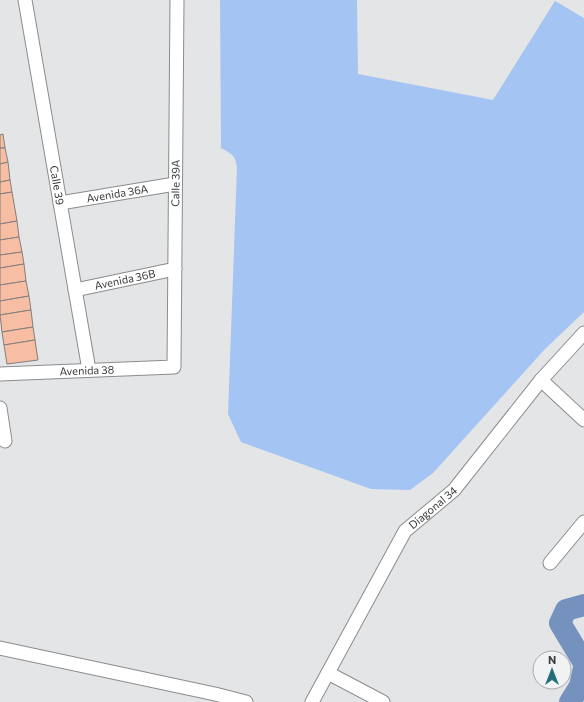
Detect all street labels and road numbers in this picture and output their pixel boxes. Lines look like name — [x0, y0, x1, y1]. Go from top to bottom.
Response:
street label: Calle 39A — [168, 159, 182, 207]
street label: Calle 39 — [48, 164, 67, 206]
street label: Avenida 36A — [85, 182, 149, 205]
street label: Avenida 36B — [93, 266, 156, 292]
street label: Avenida 38 — [59, 362, 115, 378]
street label: Diagonal 34 — [406, 483, 460, 531]

